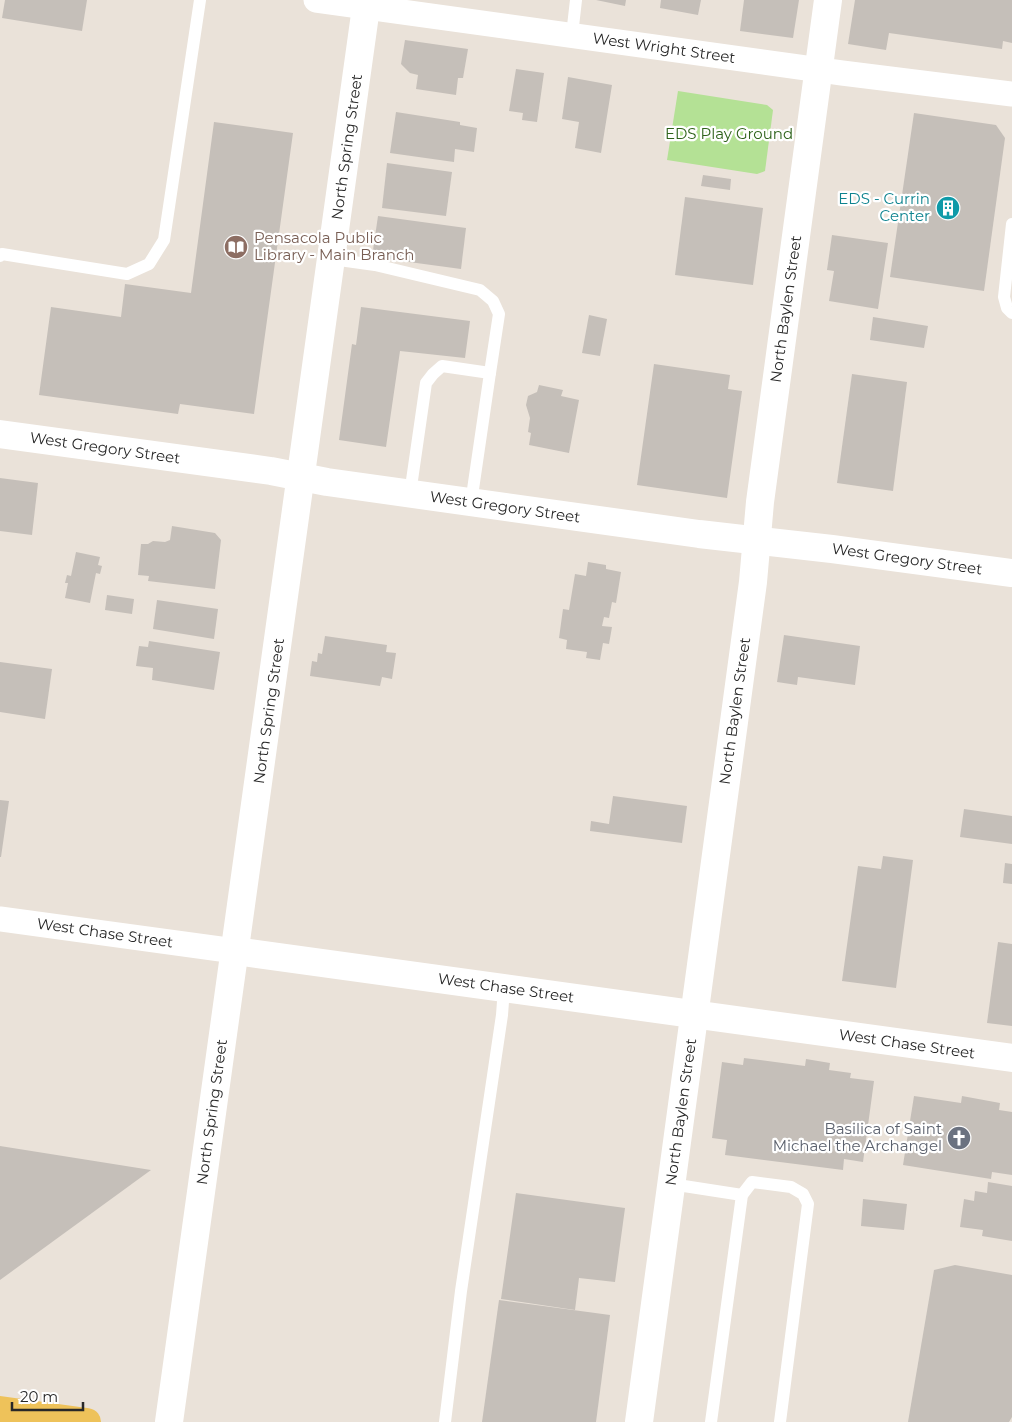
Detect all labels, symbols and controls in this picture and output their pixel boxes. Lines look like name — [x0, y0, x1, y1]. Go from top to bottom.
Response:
street label: West Wright Street — [591, 28, 737, 67]
street label: North Spring Street — [327, 73, 366, 221]
park label: EDS Play Ground — [665, 124, 793, 143]
place label: EDS - Currin Center — [838, 189, 930, 225]
building icon: EDS - Currin Center — [935, 195, 961, 221]
place label: Pensacola Public Library - Main Branch — [254, 228, 414, 264]
library icon: Pensacola Public Library - Main Branch — [223, 234, 249, 260]
street label: North Baylen Street — [766, 234, 805, 384]
street label: West Gregory Street — [29, 428, 182, 467]
street label: West Gregory Street — [429, 487, 582, 526]
street label: West Gregory Street — [831, 539, 984, 578]
street label: North Baylen Street — [715, 636, 754, 786]
street label: North Spring Street — [249, 637, 288, 785]
street label: West Chase Street — [36, 914, 174, 951]
street label: West Chase Street — [437, 969, 575, 1006]
street label: West Chase Street — [838, 1025, 976, 1062]
street label: North Baylen Street — [661, 1037, 700, 1187]
street label: North Spring Street — [192, 1038, 231, 1186]
place label: Basilica of Saint Michael the Archangel — [773, 1119, 942, 1155]
church icon: Basilica of Saint Michael the Archangel — [946, 1125, 972, 1151]
scale bar — [12, 1380, 84, 1412]
text: 20 m — [20, 1387, 58, 1406]

